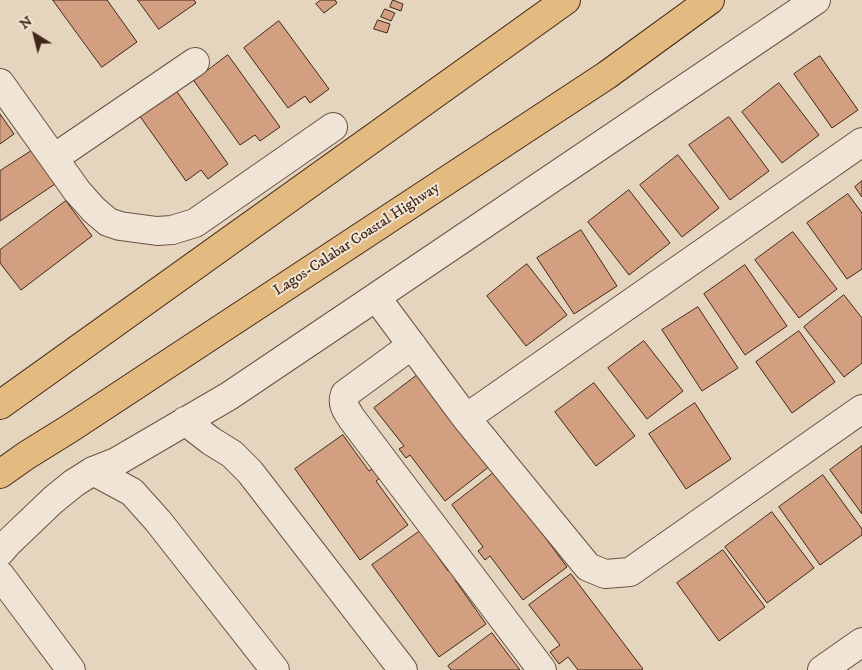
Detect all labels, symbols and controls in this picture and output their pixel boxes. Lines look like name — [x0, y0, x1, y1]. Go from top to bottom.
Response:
north arrow — [10, 10, 60, 60]
text: N — [16, 12, 36, 34]
street label: Lagos-Calabar Coastal Highway — [271, 180, 443, 300]

